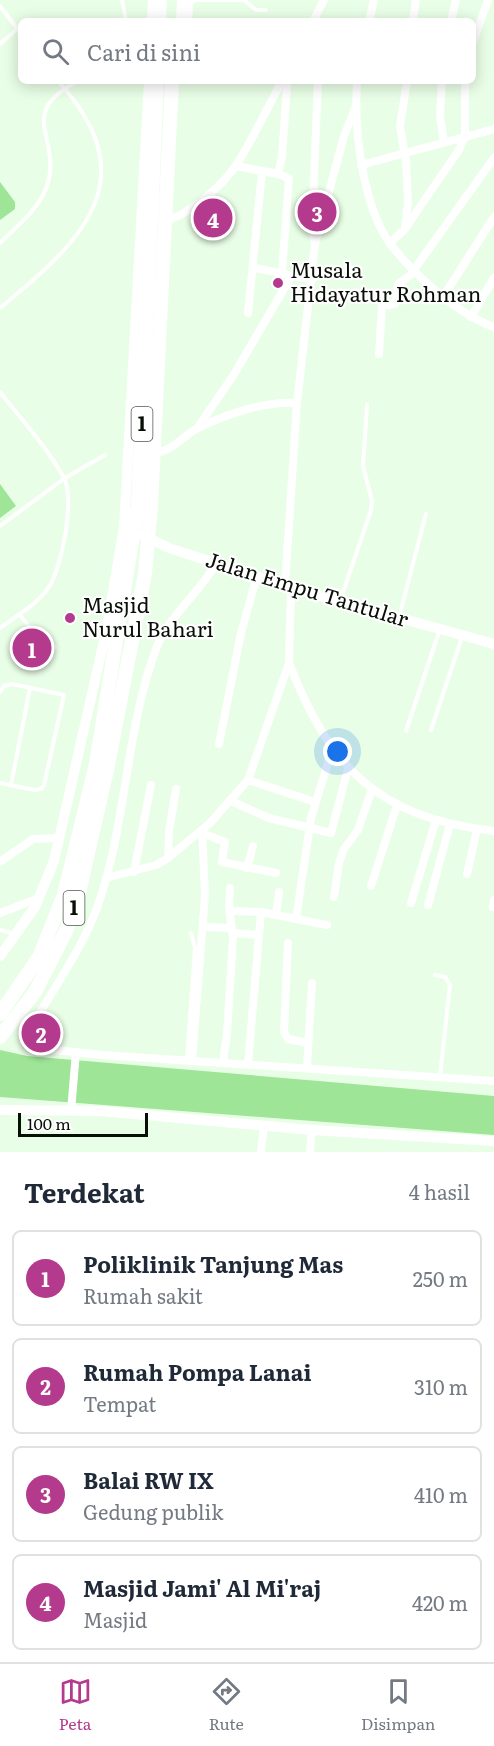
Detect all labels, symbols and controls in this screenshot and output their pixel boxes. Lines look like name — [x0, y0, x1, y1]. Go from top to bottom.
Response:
search box — [18, 18, 476, 84]
icon: search — [39, 35, 72, 68]
text: Cari di sini — [87, 35, 200, 68]
pin: 3 — [298, 190, 336, 234]
pin: 4 — [194, 196, 232, 240]
place label: Musala Hidayatur Rohman — [290, 253, 482, 308]
marker: Musala Hidayatur Rohman — [271, 276, 285, 290]
road number: 1 — [132, 407, 152, 441]
street label: Jalan Empu Tantular — [203, 542, 413, 633]
place label: Masjid Nurul Bahari — [82, 588, 214, 643]
marker: Masjid Nurul Bahari — [63, 611, 77, 625]
pin: 1 — [12, 626, 51, 670]
your location — [323, 737, 352, 766]
road number: 1 — [64, 891, 84, 925]
pin: 2 — [22, 1010, 60, 1056]
scale bar — [18, 1110, 148, 1138]
text: 100 m — [27, 1111, 71, 1135]
text: Terdekat — [24, 1172, 145, 1211]
text: 4 hasil — [409, 1176, 470, 1206]
text: Poliklinik Tanjung Mas — [83, 1247, 343, 1280]
text: 1 — [41, 1263, 50, 1293]
text: 250 m — [413, 1263, 468, 1293]
text: Rumah sakit — [83, 1280, 203, 1310]
text: Rumah Pompa Lanai — [83, 1355, 312, 1388]
text: 2 — [40, 1371, 51, 1401]
text: 310 m — [414, 1371, 468, 1401]
text: Tempat — [83, 1388, 156, 1418]
text: Balai RW IX — [83, 1463, 214, 1496]
text: 3 — [40, 1479, 51, 1509]
text: 410 m — [414, 1479, 468, 1509]
text: Gedung publik — [83, 1496, 223, 1526]
text: Masjid Jami' Al Mi'raj — [83, 1571, 321, 1604]
text: 4 — [39, 1587, 52, 1617]
text: 420 m — [412, 1587, 468, 1617]
text: Masjid — [83, 1604, 147, 1634]
tab: Peta — [59, 1675, 92, 1735]
tab: Rute — [209, 1675, 244, 1735]
tab: Disimpan — [361, 1675, 435, 1735]

